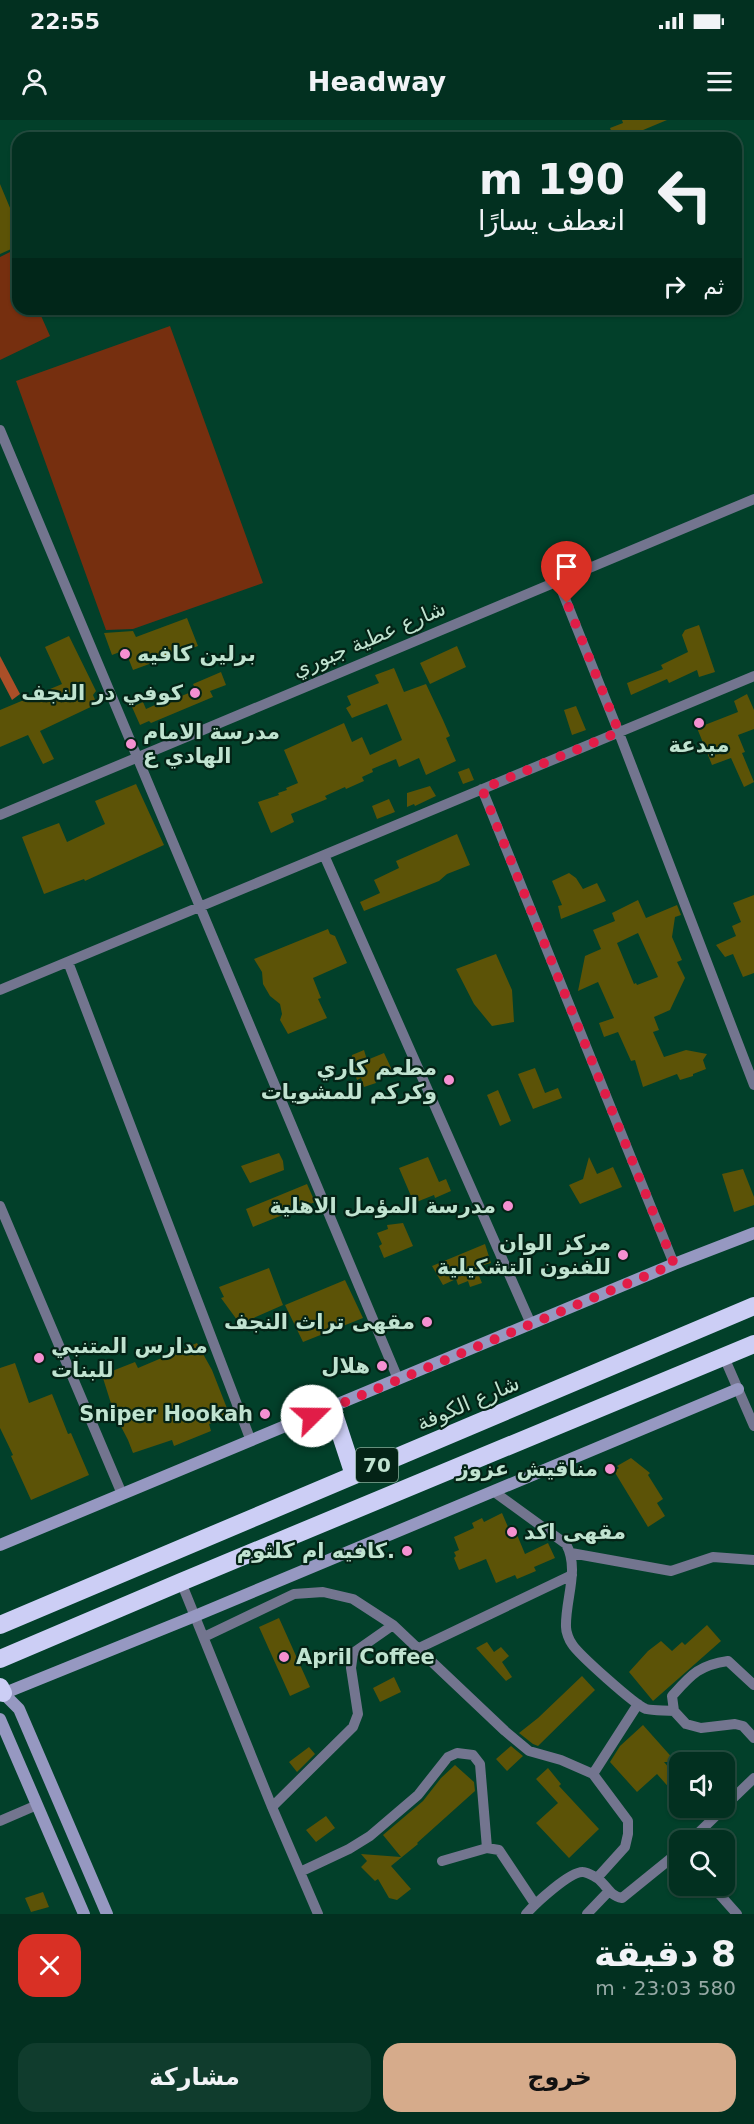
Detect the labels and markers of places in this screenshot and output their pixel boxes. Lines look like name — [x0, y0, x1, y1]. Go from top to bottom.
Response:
pin — [541, 541, 592, 603]
place label: برلين كافيه — [137, 642, 256, 666]
marker: برلين كافيه — [118, 647, 132, 661]
place label: كوفي در النجف — [21, 681, 184, 705]
marker: كوفي در النجف — [188, 686, 202, 700]
marker: مبدعة — [692, 716, 706, 730]
place label: مدرسة الامام الهادي ع — [143, 720, 280, 769]
place label: مبدعة — [669, 733, 729, 757]
marker: مدرسة الامام الهادي ع — [124, 737, 138, 751]
place label: مطعم كاري وكركم للمشويات — [261, 1056, 437, 1104]
marker: مطعم كاري وكركم للمشويات — [442, 1073, 456, 1087]
place label: مدرسة المؤمل الاهلية — [269, 1194, 496, 1218]
marker: مدرسة المؤمل الاهلية — [501, 1199, 515, 1213]
place label: مركز الوان للفنون التشكيلية — [437, 1231, 611, 1279]
marker: مركز الوان للفنون التشكيلية — [616, 1248, 630, 1262]
place label: مقهى تراث النجف — [224, 1310, 415, 1334]
marker: مقهى تراث النجف — [420, 1315, 434, 1329]
place label: مدارس المتنبي للبنات — [51, 1334, 208, 1382]
marker: مدارس المتنبي للبنات — [32, 1351, 46, 1365]
place label: هلال — [321, 1354, 370, 1378]
marker: هلال — [375, 1359, 389, 1373]
place label: Sniper Hookah — [79, 1402, 253, 1426]
marker: Sniper Hookah — [258, 1407, 272, 1421]
place label: مناقيش عزوز — [456, 1457, 598, 1481]
marker: مناقيش عزوز — [603, 1462, 617, 1476]
place label: مقهى اكد — [524, 1520, 626, 1544]
marker: مقهى اكد — [505, 1525, 519, 1539]
place label: كافيه ام كلثوم. — [237, 1539, 395, 1563]
marker: كافيه ام كلثوم. — [400, 1544, 414, 1558]
place label: April Coffee — [296, 1645, 435, 1669]
marker: April Coffee — [277, 1650, 291, 1664]

